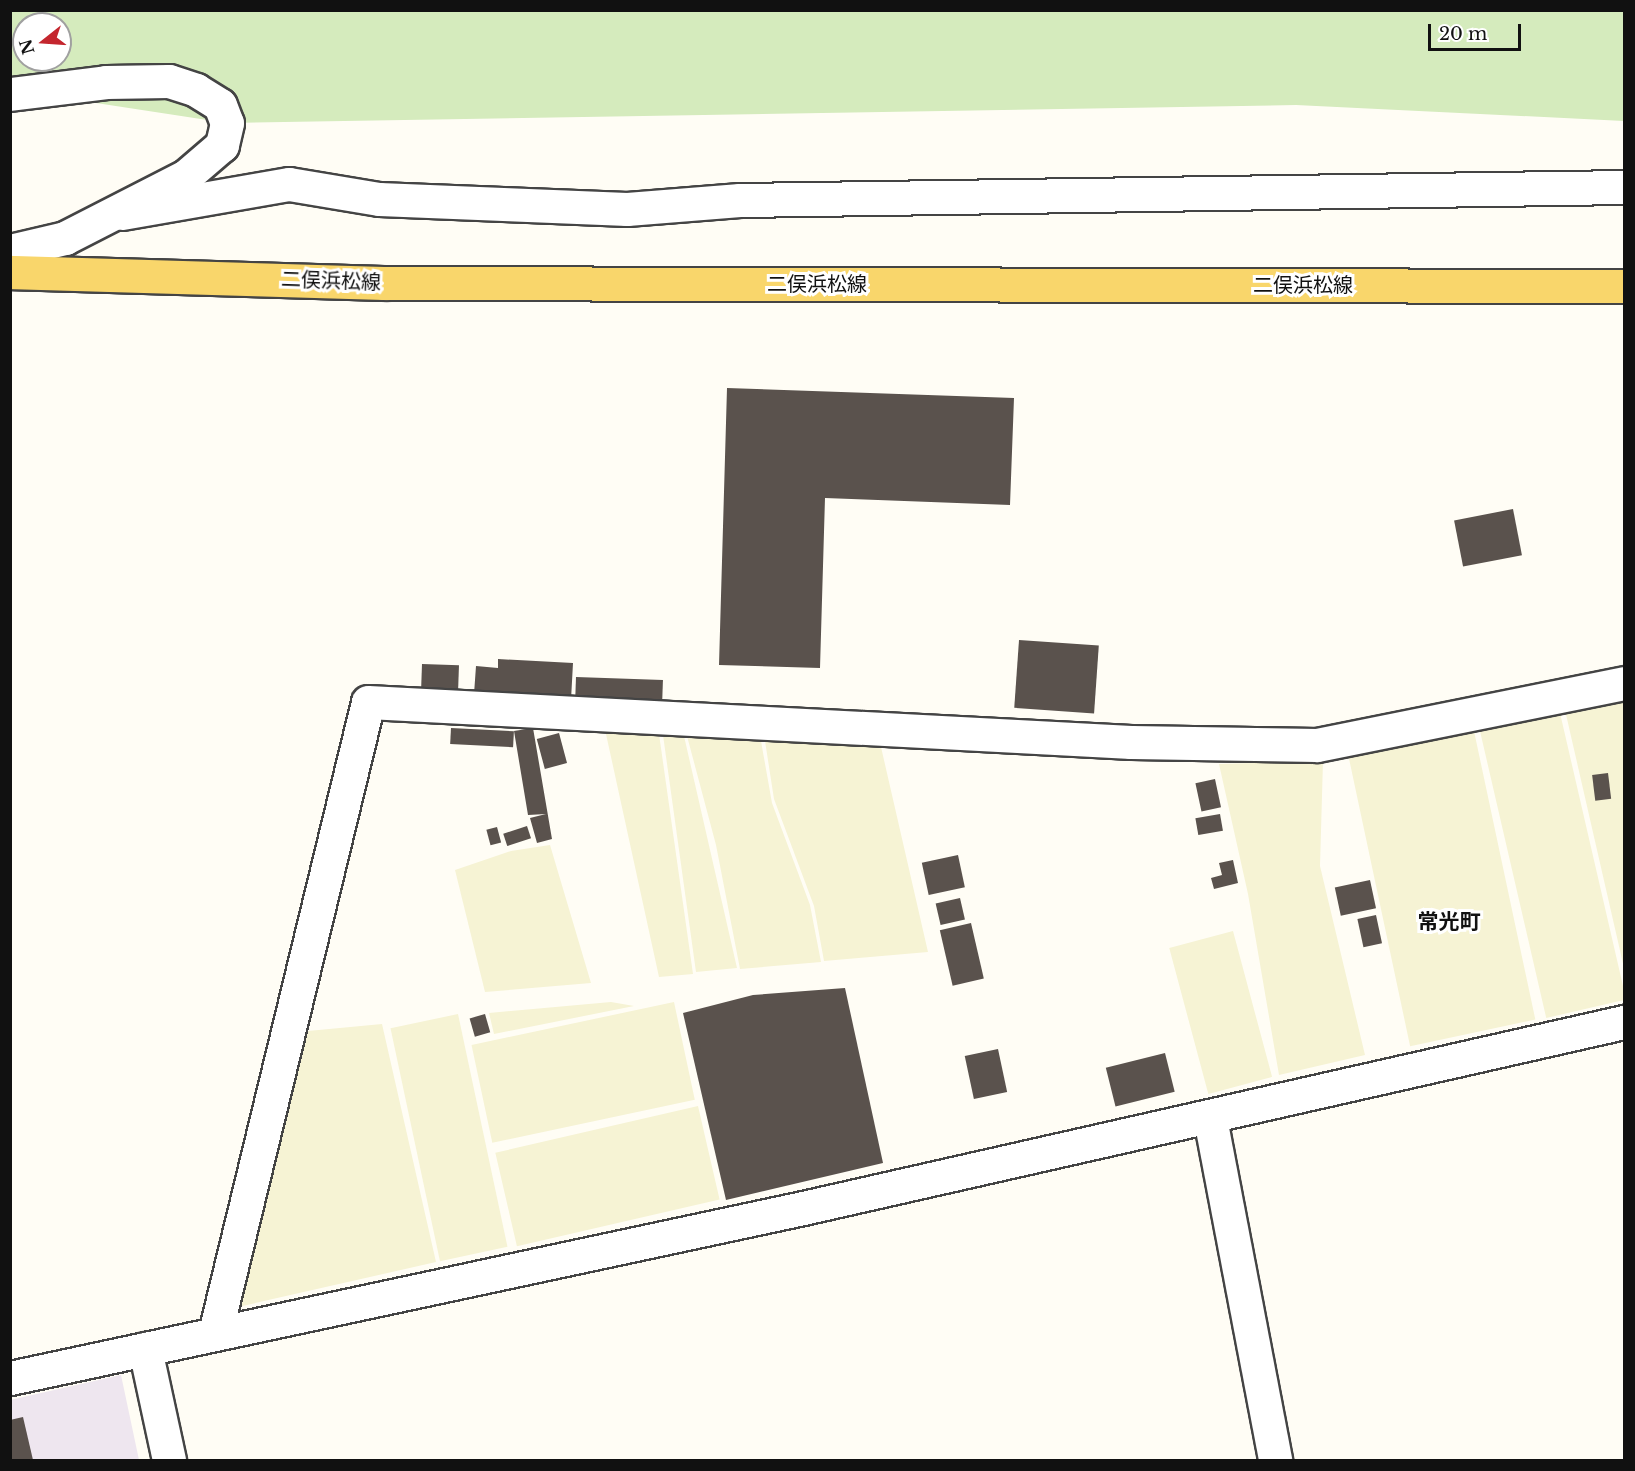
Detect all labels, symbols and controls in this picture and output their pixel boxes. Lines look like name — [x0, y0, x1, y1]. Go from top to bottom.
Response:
north arrow — [12, 12, 72, 72]
scale bar — [1431, 12, 1524, 50]
text: 20 m — [1439, 23, 1487, 45]
text: N — [15, 37, 38, 57]
street label: 二俣浜松線 — [281, 267, 381, 295]
street label: 二俣浜松線 — [767, 272, 867, 296]
street label: 二俣浜松線 — [1253, 273, 1353, 297]
district label: 常光町 — [1418, 909, 1480, 935]

